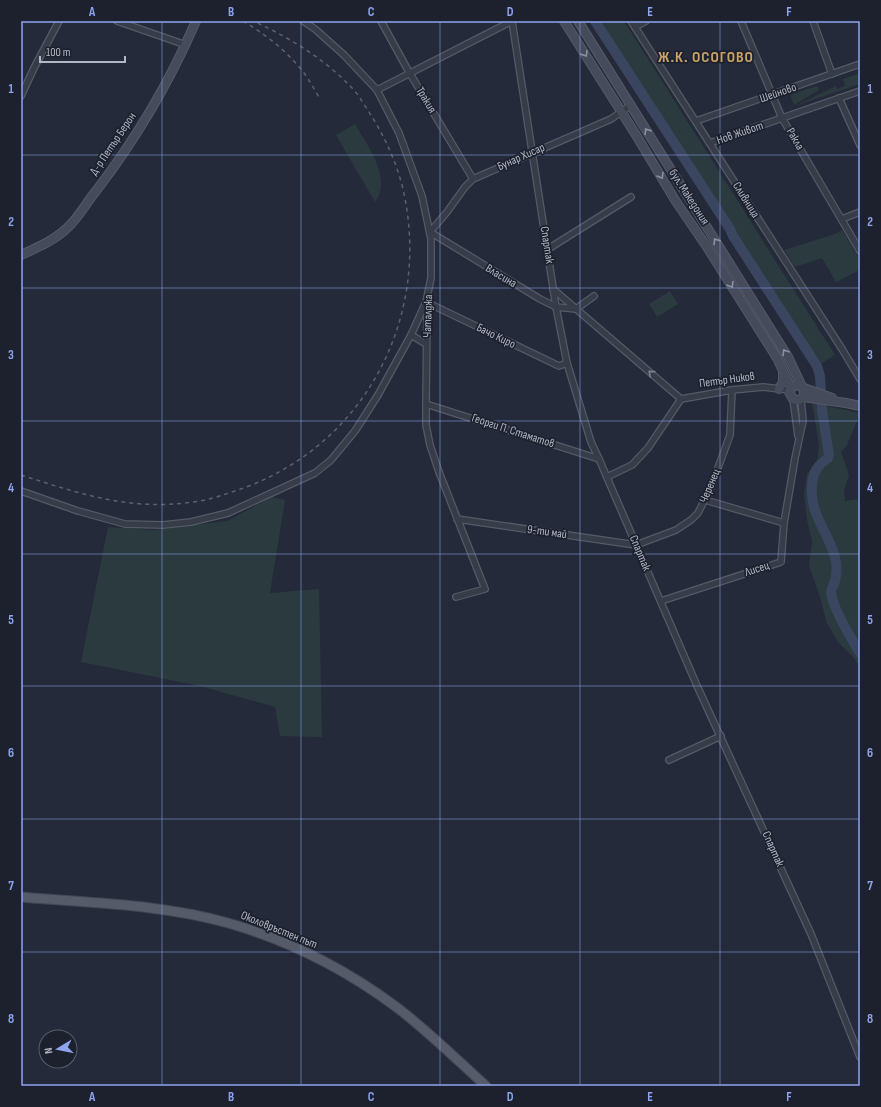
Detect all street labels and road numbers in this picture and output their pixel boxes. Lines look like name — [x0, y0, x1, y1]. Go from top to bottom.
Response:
street label: Шейново — [758, 80, 798, 106]
street label: Тракия — [412, 84, 440, 116]
street label: Д-р Петър Берон — [86, 110, 140, 178]
street label: Нов Живот — [715, 118, 766, 148]
street label: Ракла — [783, 125, 807, 153]
street label: Бунар Хисар — [495, 140, 547, 174]
street label: бул. Македония — [665, 166, 713, 228]
street label: Сливница — [729, 179, 763, 221]
street label: Спартак — [537, 225, 557, 265]
street label: Власина — [483, 261, 520, 291]
street label: Чаталджа — [420, 294, 436, 338]
street label: Бачо Киро — [474, 320, 518, 352]
street label: Петър Ников — [698, 369, 756, 391]
street label: Георги П. Стаматов — [470, 411, 556, 451]
street label: Черенец — [696, 467, 724, 505]
street label: 9-ти май — [526, 522, 568, 542]
street label: Спартак — [626, 533, 654, 574]
street label: Лисец — [742, 558, 771, 580]
street label: Спартак — [759, 829, 788, 870]
street label: Околовръстен път — [238, 908, 320, 952]

